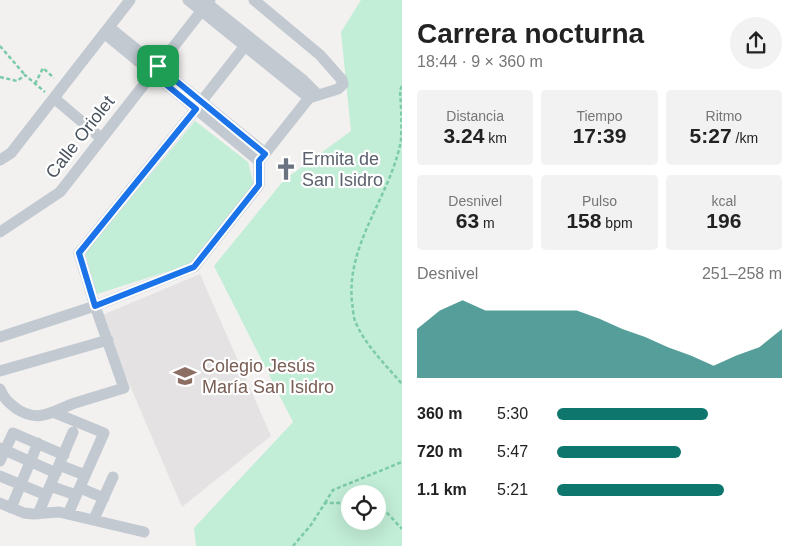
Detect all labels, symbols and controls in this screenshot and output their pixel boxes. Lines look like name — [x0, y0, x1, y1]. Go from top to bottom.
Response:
button: share — [730, 17, 782, 69]
text: Carrera nocturna — [417, 18, 644, 49]
pin — [137, 45, 179, 87]
icon: arrive — [144, 52, 172, 80]
text: 18:44 · 9 × 360 m — [417, 53, 543, 70]
street label: Calle Oriolet — [42, 92, 118, 182]
text: Distancia — [446, 108, 504, 124]
text: Tiempo — [576, 108, 623, 124]
text: Ritmo — [706, 108, 742, 124]
text: 3.24 — [443, 124, 484, 147]
text: 17:39 — [573, 124, 626, 147]
text: 5:27 — [690, 124, 732, 147]
text: km — [484, 130, 507, 146]
text: /km — [732, 130, 758, 146]
place label: Ermita de San Isidro — [302, 149, 383, 190]
church icon: Ermita de San Isidro — [273, 156, 299, 182]
text: Desnivel — [448, 193, 502, 209]
text: Pulso — [582, 193, 617, 209]
text: kcal — [711, 193, 736, 209]
text: 63 — [456, 209, 479, 232]
text: 158 — [566, 209, 601, 232]
text: 196 — [706, 209, 741, 232]
text: m — [479, 215, 495, 231]
text: bpm — [601, 215, 633, 231]
text: Desnivel — [417, 265, 478, 282]
text: 251–258 m — [702, 265, 782, 282]
place label: Colegio Jesús María San Isidro — [202, 356, 334, 397]
school or university icon: Colegio Jesús María San Isidro — [172, 363, 198, 389]
text: 360 m — [417, 405, 462, 422]
text: 5:30 — [497, 405, 528, 422]
text: 720 m — [417, 443, 462, 460]
text: 5:47 — [497, 443, 528, 460]
text: 1.1 km — [417, 481, 467, 498]
text: 5:21 — [497, 481, 528, 498]
map controls — [341, 485, 386, 530]
button: locate — [341, 485, 386, 530]

